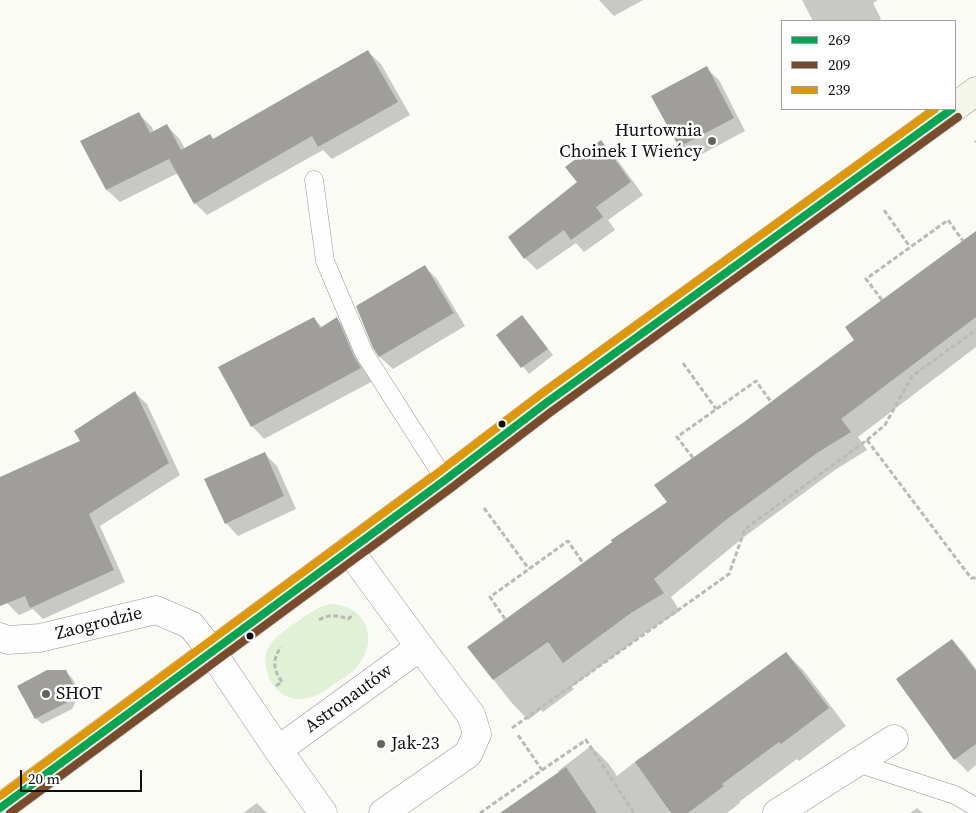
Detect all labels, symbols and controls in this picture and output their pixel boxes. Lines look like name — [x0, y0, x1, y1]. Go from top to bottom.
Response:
legend — [781, 20, 956, 110]
text: 269 — [828, 29, 851, 50]
text: 209 — [828, 54, 851, 75]
text: 239 — [828, 79, 851, 100]
place label: Hurtownia Choinek I Wieńcy — [559, 120, 702, 162]
marker: Hurtownia Choinek I Wieńcy — [706, 135, 718, 147]
unlabelled marker — [497, 419, 507, 429]
street label: Zaogrodzie — [53, 603, 145, 645]
unlabelled marker — [245, 631, 255, 641]
street label: Astronautów — [301, 660, 397, 738]
place label: SHOT — [56, 683, 102, 705]
marker: SHOT — [40, 688, 52, 700]
place label: Jak-23 — [391, 733, 440, 755]
marker: Jak-23 — [375, 738, 387, 750]
scale bar — [22, 760, 145, 792]
text: 20 m — [28, 768, 60, 789]

